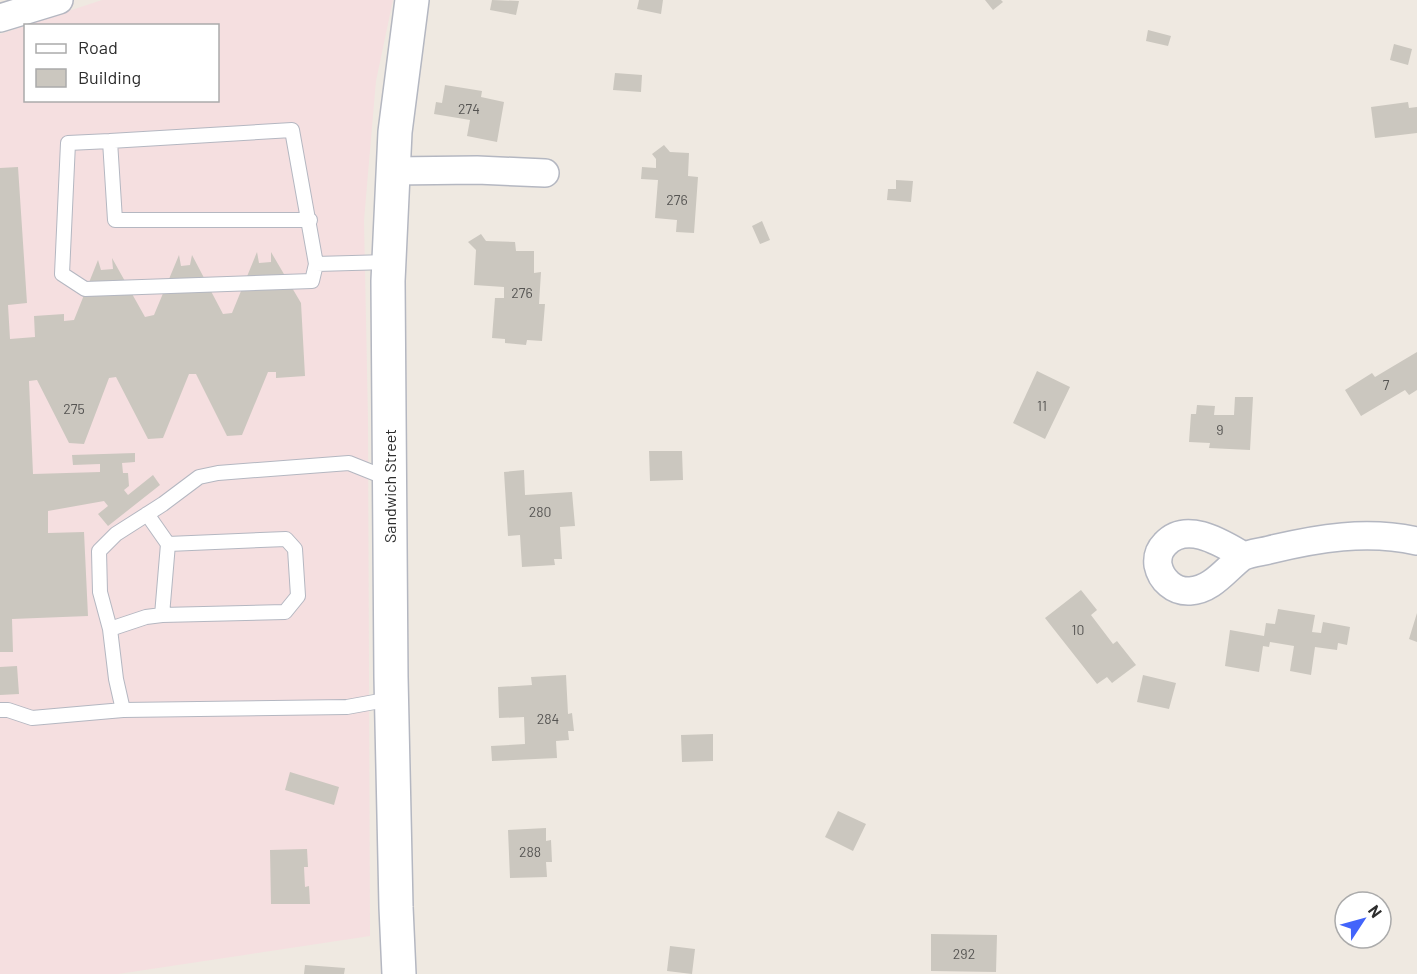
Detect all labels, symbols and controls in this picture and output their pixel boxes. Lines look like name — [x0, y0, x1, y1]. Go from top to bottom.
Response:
legend — [24, 24, 219, 102]
text: Road — [78, 36, 118, 58]
text: Building — [78, 66, 141, 88]
house number: 274 — [458, 100, 480, 117]
house number: 276 — [666, 191, 688, 208]
house number: 276 — [511, 284, 533, 301]
house number: 7 — [1383, 376, 1390, 393]
house number: 11 — [1037, 397, 1047, 414]
house number: 275 — [63, 400, 85, 417]
house number: 9 — [1216, 421, 1224, 438]
street label: Sandwich Street — [380, 429, 399, 543]
house number: 280 — [529, 503, 551, 520]
house number: 10 — [1072, 621, 1084, 638]
house number: 284 — [537, 710, 559, 727]
house number: 288 — [519, 843, 541, 860]
north arrow — [1333, 890, 1393, 950]
text: N — [1365, 901, 1386, 921]
house number: 292 — [953, 945, 975, 962]

